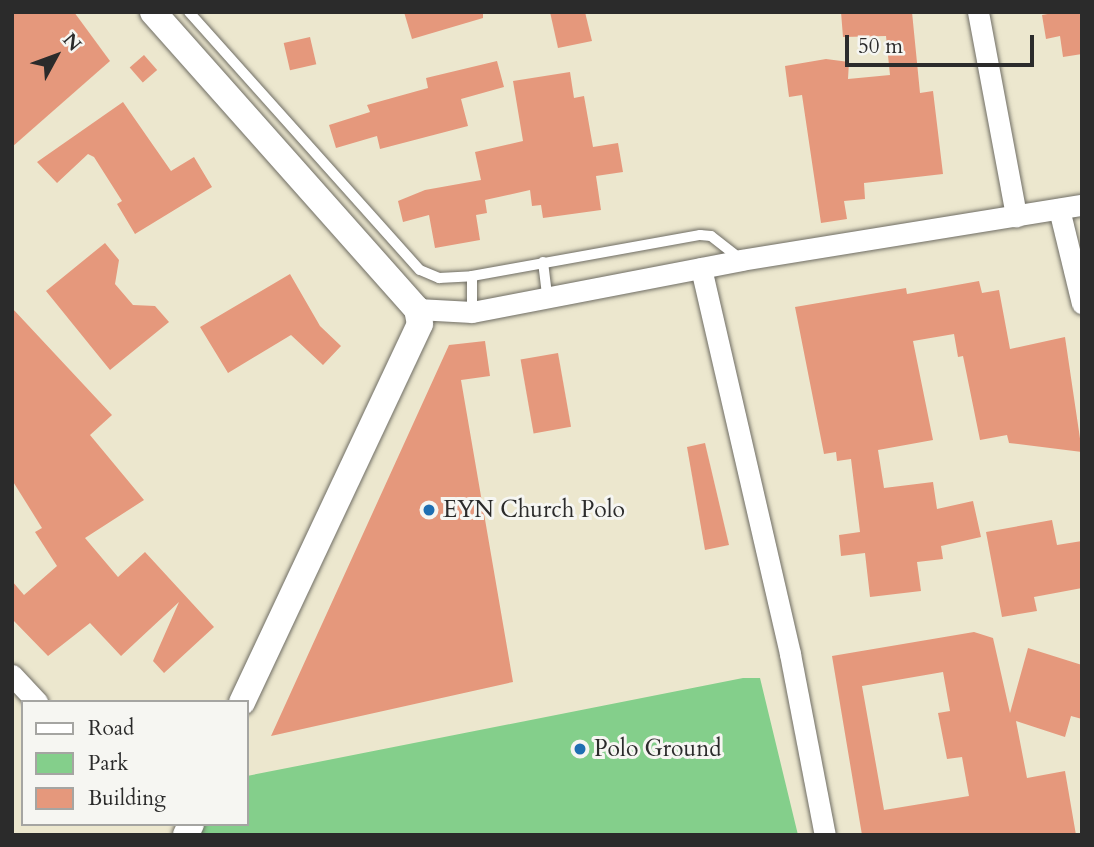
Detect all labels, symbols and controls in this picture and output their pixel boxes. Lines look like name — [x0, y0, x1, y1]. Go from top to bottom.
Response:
north arrow — [21, 21, 91, 91]
scale bar — [849, 21, 1038, 65]
text: N — [57, 27, 87, 57]
text: 50 m — [858, 32, 903, 61]
place label: EYN Church Polo — [443, 496, 625, 524]
marker: EYN Church Polo — [421, 502, 437, 518]
legend — [21, 700, 248, 826]
text: Road — [88, 714, 134, 743]
place label: Polo Ground — [594, 735, 721, 763]
marker: Polo Ground — [572, 741, 588, 757]
text: Park — [88, 749, 128, 778]
text: Building — [88, 784, 166, 813]

